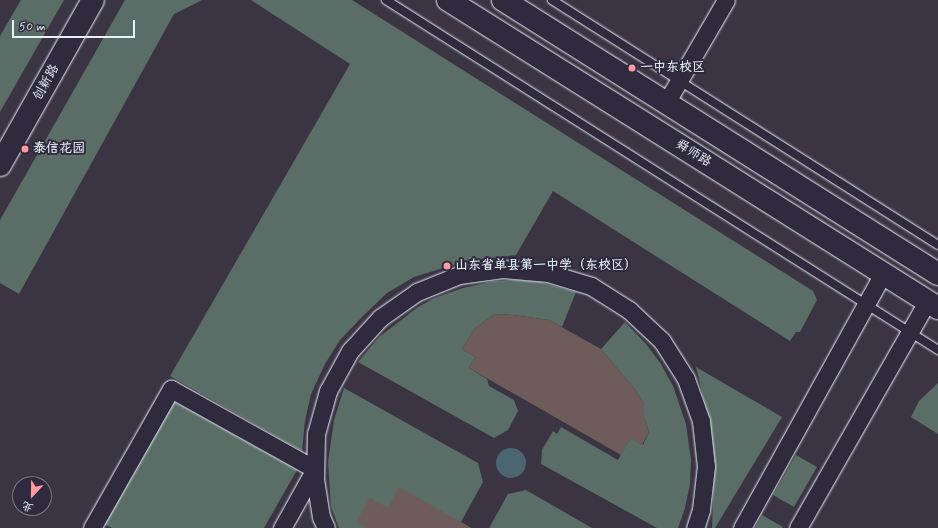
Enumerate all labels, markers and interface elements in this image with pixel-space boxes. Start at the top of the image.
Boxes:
scale bar [14,12,137,38]
text: 50 m [19,19,46,35]
place label: 一中东校区 [640,60,705,76]
street label: 创新路 [31,62,63,104]
marker: 一中东校区 [627,63,637,73]
street label: 舜师路 [672,137,714,171]
place label: 泰信花园 [33,141,85,157]
marker: 泰信花园 [20,144,30,154]
place label: 山东省单县第一中学（东校区） [455,258,637,274]
marker: 山东省单县第一中学（东校区） [442,261,452,271]
north arrow [12,476,52,516]
text: 北 [20,498,36,515]

